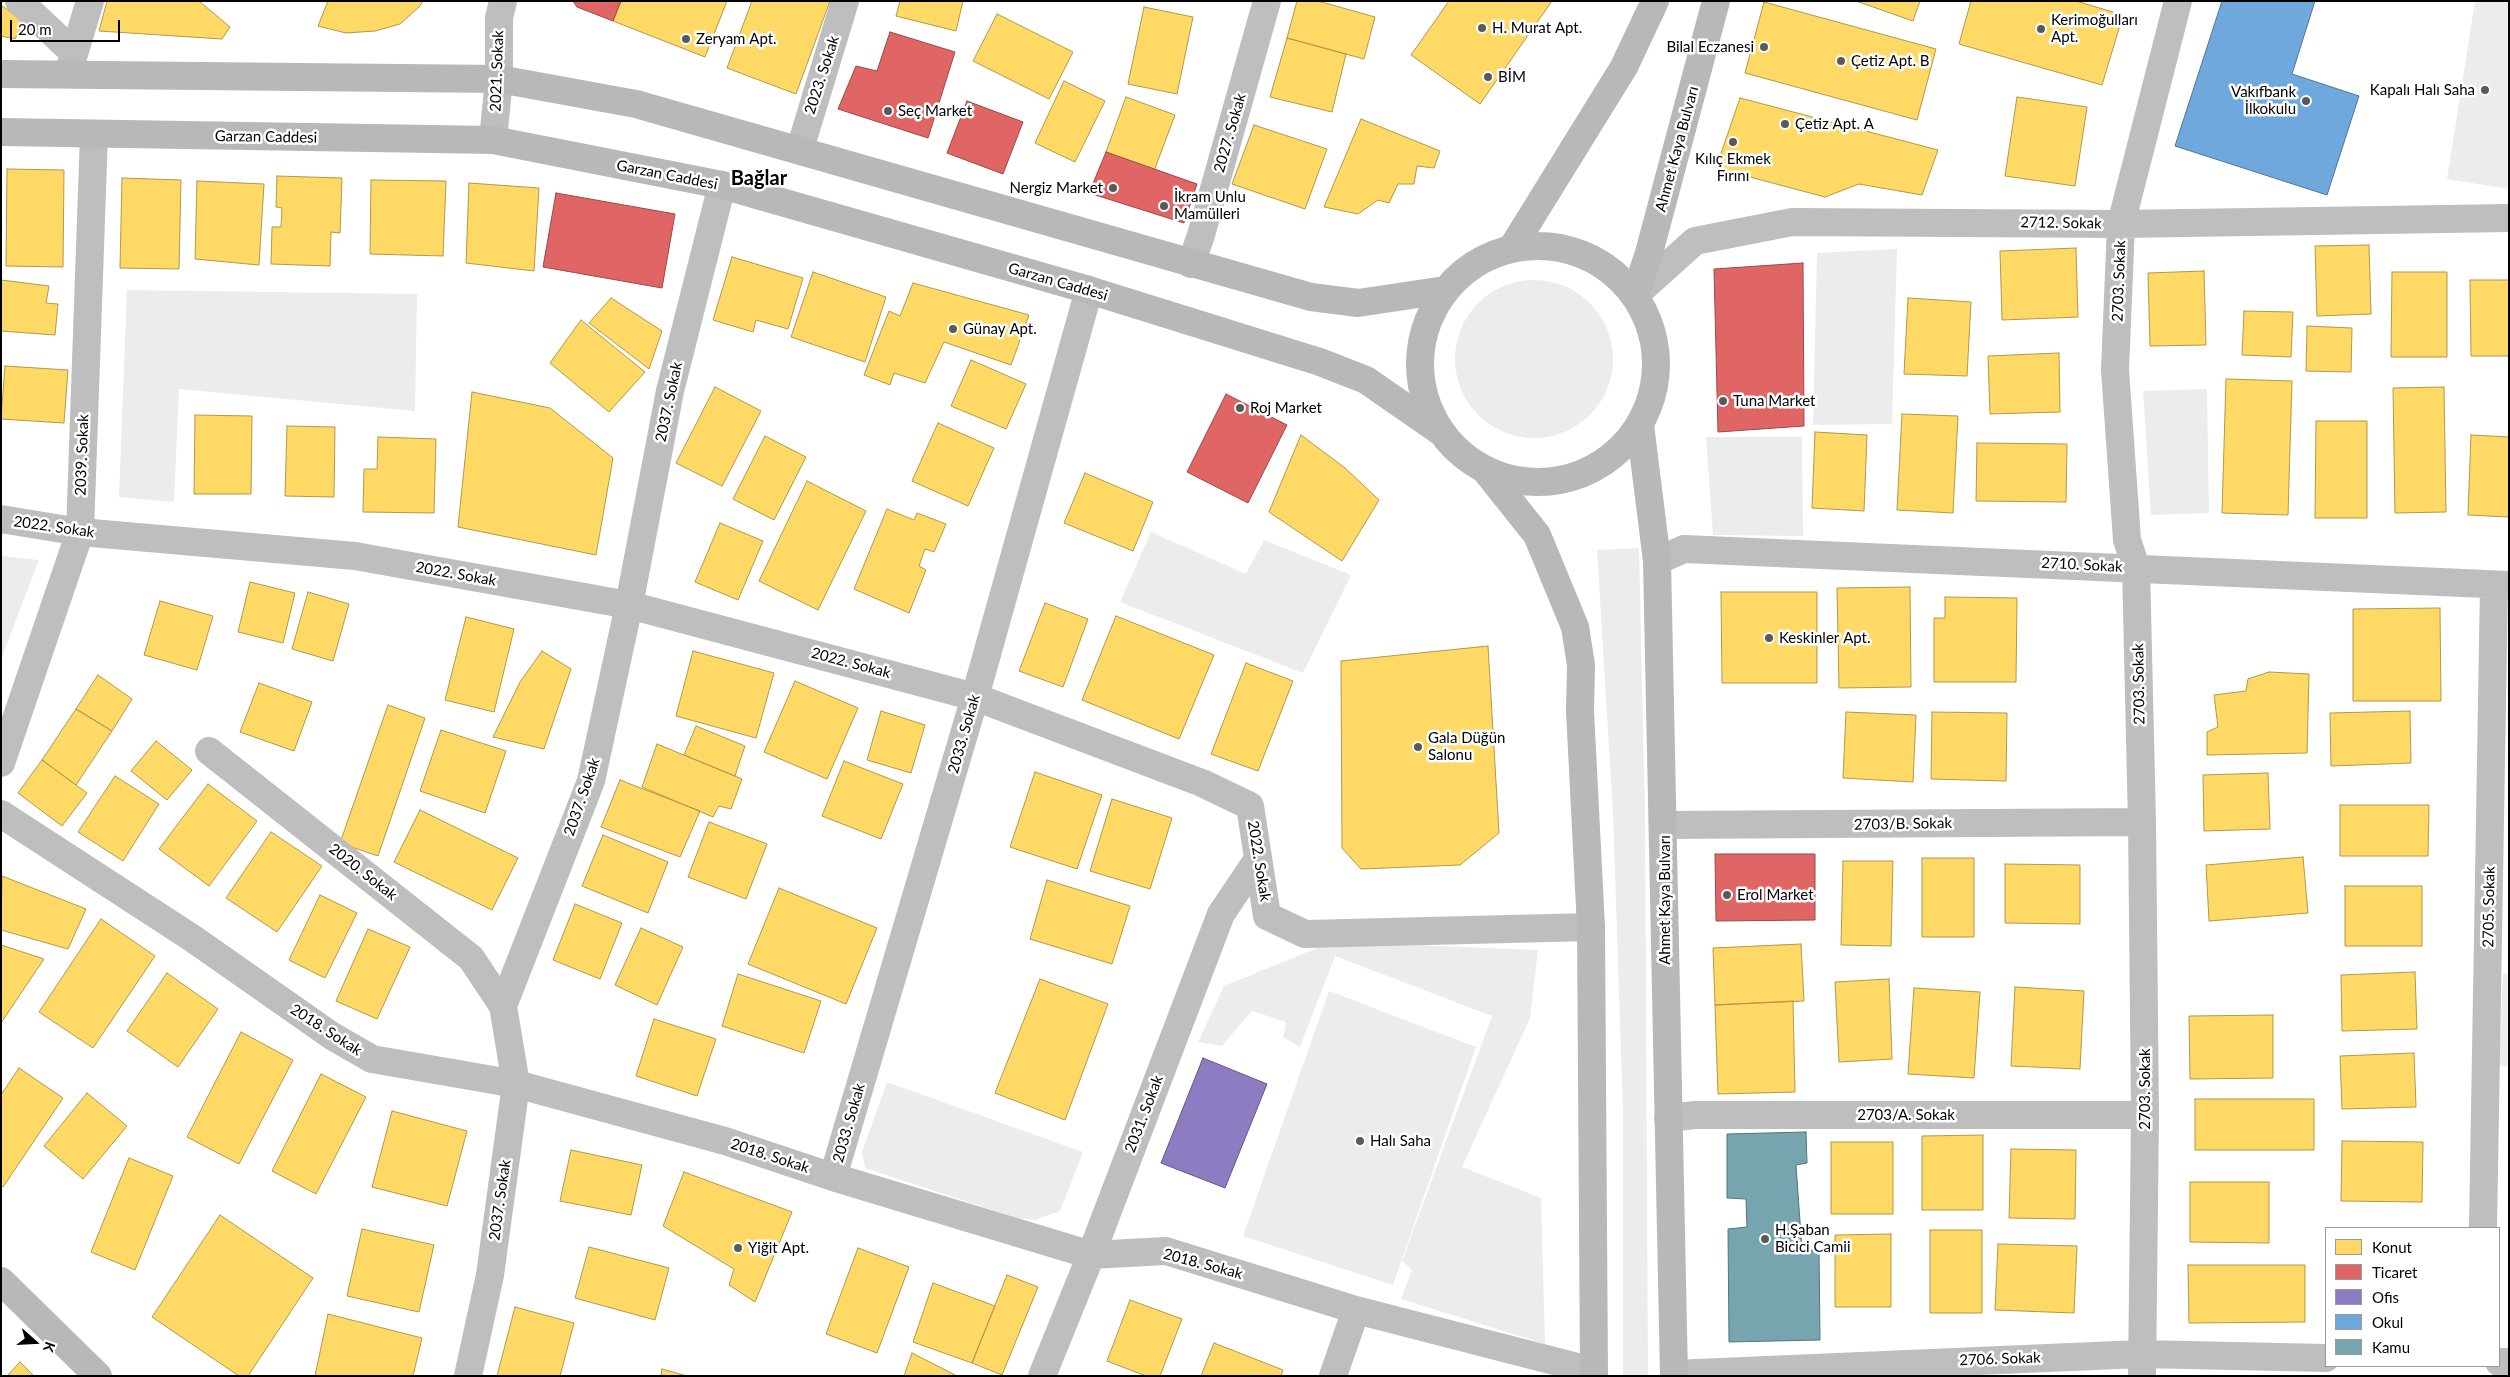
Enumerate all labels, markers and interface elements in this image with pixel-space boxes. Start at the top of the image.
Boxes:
scale bar [12,10,122,42]
place label: Kerimoğulları Apt. [2051,11,2138,46]
place label: H. Murat Apt. [1492,19,1582,37]
text: 20 m [18,20,52,38]
marker: H. Murat Apt. [1476,22,1488,34]
marker: Kerimoğulları Apt. [2035,23,2047,35]
street label: 2021. Sokak [487,30,507,112]
place label: Zeryam Apt. [696,30,777,48]
marker: Zeryam Apt. [680,33,692,45]
street label: 2023. Sokak [801,33,843,117]
place label: Bilal Eczanesi [1666,38,1754,56]
marker: Bilal Eczanesi [1758,41,1770,53]
place label: Çetiz Apt. B [1851,52,1929,70]
marker: Çetiz Apt. B [1835,55,1847,67]
place label: BİM [1498,68,1526,86]
marker: BİM [1482,71,1494,83]
place label: Kapalı Halı Saha [2370,81,2475,99]
place label: Vakıfbank İlkokulu [2231,83,2296,118]
street label: Ahmet Kaya Bulvarı [1652,84,1702,214]
marker: Kapalı Halı Saha [2479,84,2491,96]
street label: 2027. Sokak [1210,91,1250,175]
marker: Vakıfbank İlkokulu [2300,95,2312,107]
place label: Seç Market [898,102,972,120]
marker: Seç Market [882,105,894,117]
place label: Çetiz Apt. A [1795,115,1874,133]
marker: Çetiz Apt. A [1779,118,1791,130]
street label: Garzan Caddesi [215,127,317,147]
marker: Kılıç Ekmek Fırını [1727,136,1739,148]
place label: Kılıç Ekmek Fırını [1695,150,1771,185]
street label: Garzan Caddesi [615,156,719,194]
district label: Bağlar [731,167,787,191]
place label: Nergiz Market [1009,179,1103,197]
marker: Nergiz Market [1107,182,1119,194]
place label: İkram Unlu Mamülleri [1174,188,1246,223]
marker: İkram Unlu Mamülleri [1158,200,1170,212]
street label: 2712. Sokak [2020,213,2102,233]
street label: 2703. Sokak [2109,240,2129,322]
street label: Garzan Caddesi [1006,259,1110,305]
place label: Günay Apt. [963,320,1037,338]
marker: Günay Apt. [947,323,959,335]
street label: 2037. Sokak [652,360,686,444]
place label: Tuna Market [1733,392,1815,410]
marker: Tuna Market [1717,395,1729,407]
place label: Roj Market [1250,399,1322,417]
marker: Roj Market [1234,402,1246,414]
street label: 2039. Sokak [72,414,92,496]
street label: 2022. Sokak [12,512,96,542]
street label: 2710. Sokak [2041,554,2123,576]
street label: 2022. Sokak [414,558,498,590]
place label: Keskinler Apt. [1779,629,1870,647]
marker: Keskinler Apt. [1763,632,1775,644]
street label: 2703. Sokak [2129,643,2149,725]
street label: 2022. Sokak [809,644,893,682]
street label: 2033. Sokak [944,692,984,776]
place label: Gala Düğün Salonu [1428,729,1505,764]
marker: Gala Düğün Salonu [1412,741,1424,753]
street label: 2037. Sokak [560,756,604,838]
street label: 2703/B. Sokak [1854,814,1952,834]
street label: 2022. Sokak [1244,819,1274,903]
street label: Ahmet Kaya Bulvarı [1656,835,1674,965]
street label: 2020. Sokak [325,840,401,904]
street label: 2705. Sokak [2479,866,2499,948]
place label: Erol Market [1737,886,1814,904]
marker: Erol Market [1721,889,1733,901]
street label: 2018. Sokak [287,1000,365,1060]
street label: 2703. Sokak [2136,1048,2154,1130]
street label: 2031. Sokak [1121,1073,1167,1155]
street label: 2033. Sokak [829,1081,869,1165]
street label: 2703/A. Sokak [1857,1106,1955,1124]
place label: Halı Saha [1370,1132,1431,1150]
street label: 2018. Sokak [728,1135,812,1177]
marker: Halı Saha [1354,1135,1366,1147]
street label: 2037. Sokak [485,1158,515,1242]
place label: H.Şaban Bicici Camii [1775,1221,1851,1256]
legend [2325,1227,2500,1367]
marker: H.Şaban Bicici Camii [1759,1233,1771,1245]
text: Konut [2372,1238,2412,1256]
place label: Yiğit Apt. [748,1239,809,1257]
marker: Yiğit Apt. [732,1242,744,1254]
street label: 2018. Sokak [1161,1245,1245,1283]
text: Ticaret [2372,1263,2417,1281]
text: Ofis [2372,1288,2399,1306]
text: Okul [2372,1313,2403,1331]
north arrow [10,1317,60,1367]
text: Kamu [2372,1338,2410,1356]
text: K [40,1340,59,1354]
street label: 2706. Sokak [1959,1349,2041,1369]

